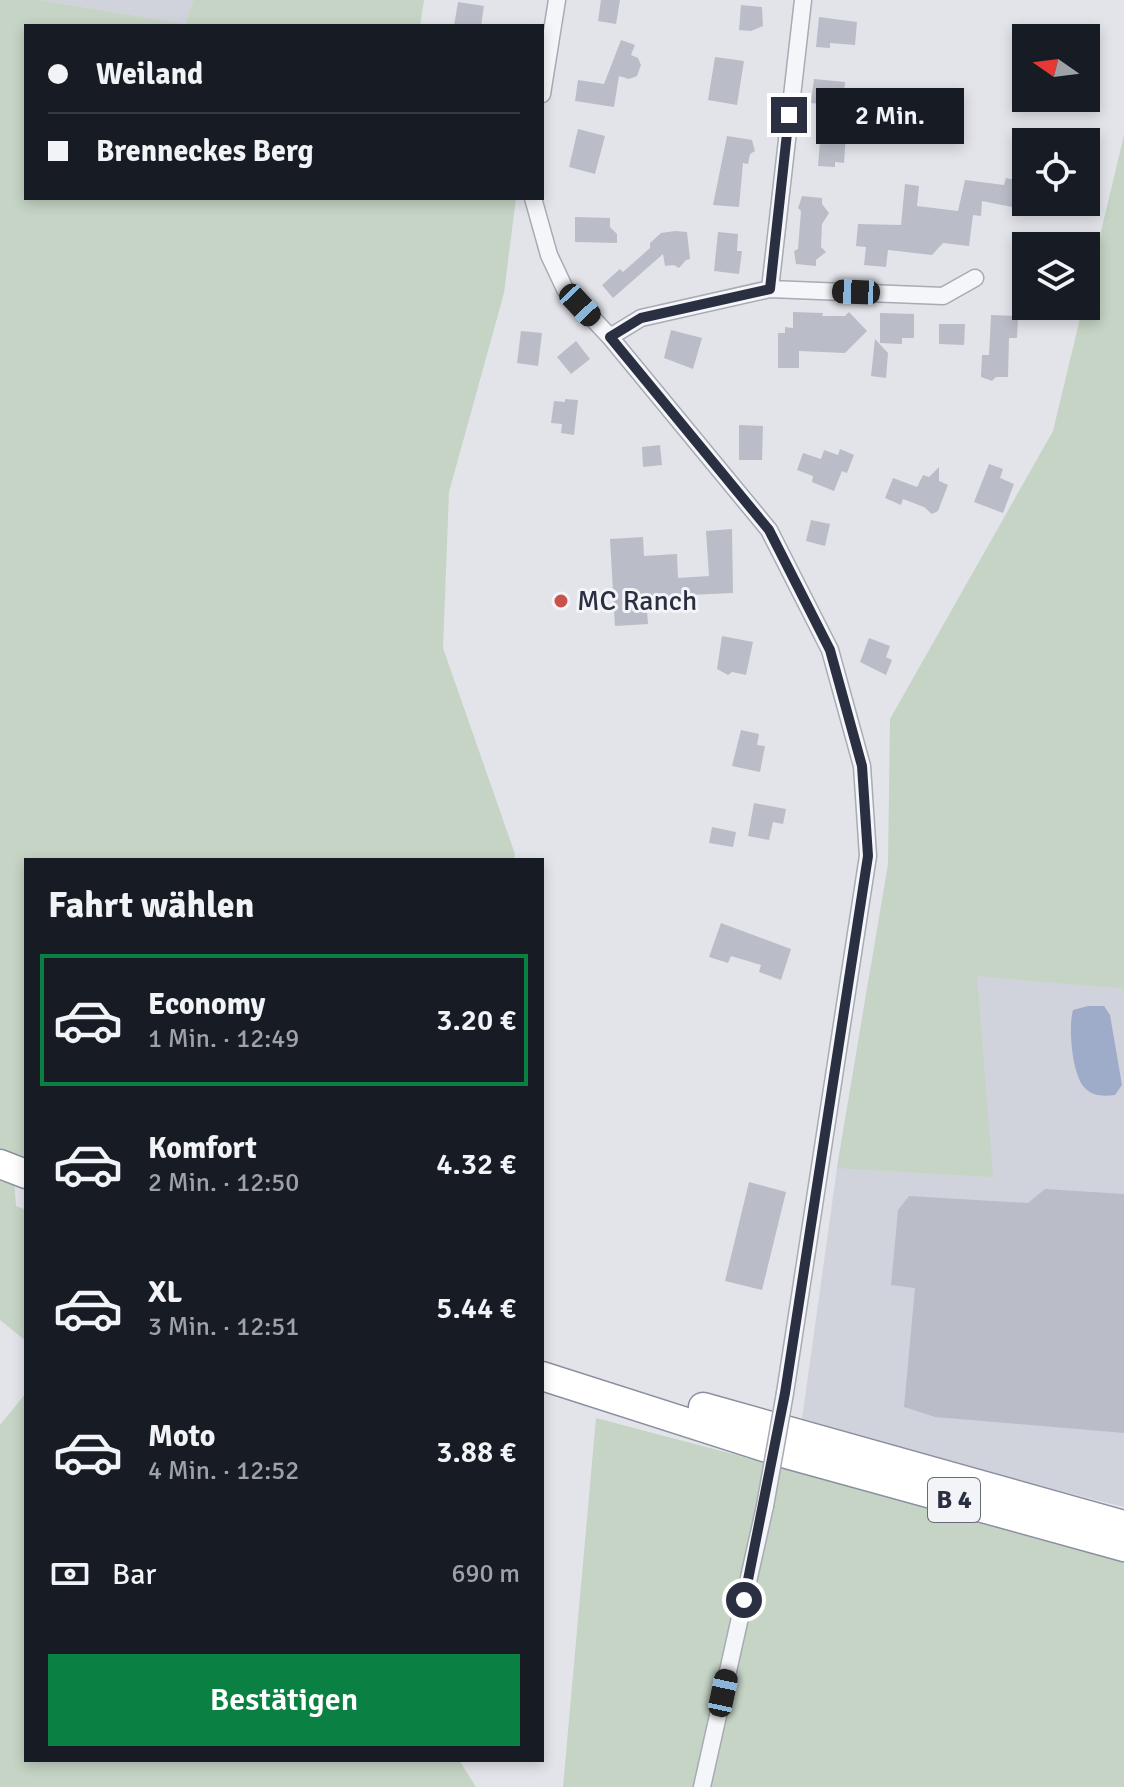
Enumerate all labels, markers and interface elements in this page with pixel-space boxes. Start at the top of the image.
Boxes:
north arrow [1012,24,1100,112]
map controls [1012,24,1100,320]
text: Weiland [96,56,203,93]
callout: 2 Min. [817,87,965,143]
route end [771,97,807,133]
text: 2 Min. [855,100,925,132]
button: locate [1012,128,1100,216]
text: Brenneckes Berg [96,133,314,170]
button: layers [1012,232,1100,320]
car [555,279,605,331]
car [832,279,880,305]
place label: MC Ranch [577,584,697,618]
marker: MC Ranch [552,592,570,610]
text: Fahrt wählen [48,883,254,928]
icon: car [52,984,124,1056]
text: Economy [148,986,265,1023]
text: 3.20 € [436,1002,516,1039]
text: 1 Min. · 12:49 [148,1023,299,1055]
icon: car [52,1128,124,1200]
text: Komfort [148,1130,257,1167]
text: 4.32 € [436,1146,516,1183]
text: 2 Min. · 12:50 [148,1167,299,1199]
icon: car [52,1272,124,1344]
text: XL [148,1274,182,1311]
text: 5.44 € [436,1290,516,1327]
text: 3 Min. · 12:51 [148,1311,299,1343]
icon: car [52,1416,124,1488]
text: Moto [148,1418,215,1455]
text: 3.88 € [436,1434,516,1471]
text: 4 Min. · 12:52 [148,1455,299,1487]
road number: B 4 [928,1478,980,1522]
icon: cash [48,1552,92,1596]
text: Bar [112,1556,156,1593]
text: 690 m [451,1558,520,1590]
route start [726,1582,762,1618]
button: Bestätigen [48,1654,520,1746]
car [706,1667,740,1719]

